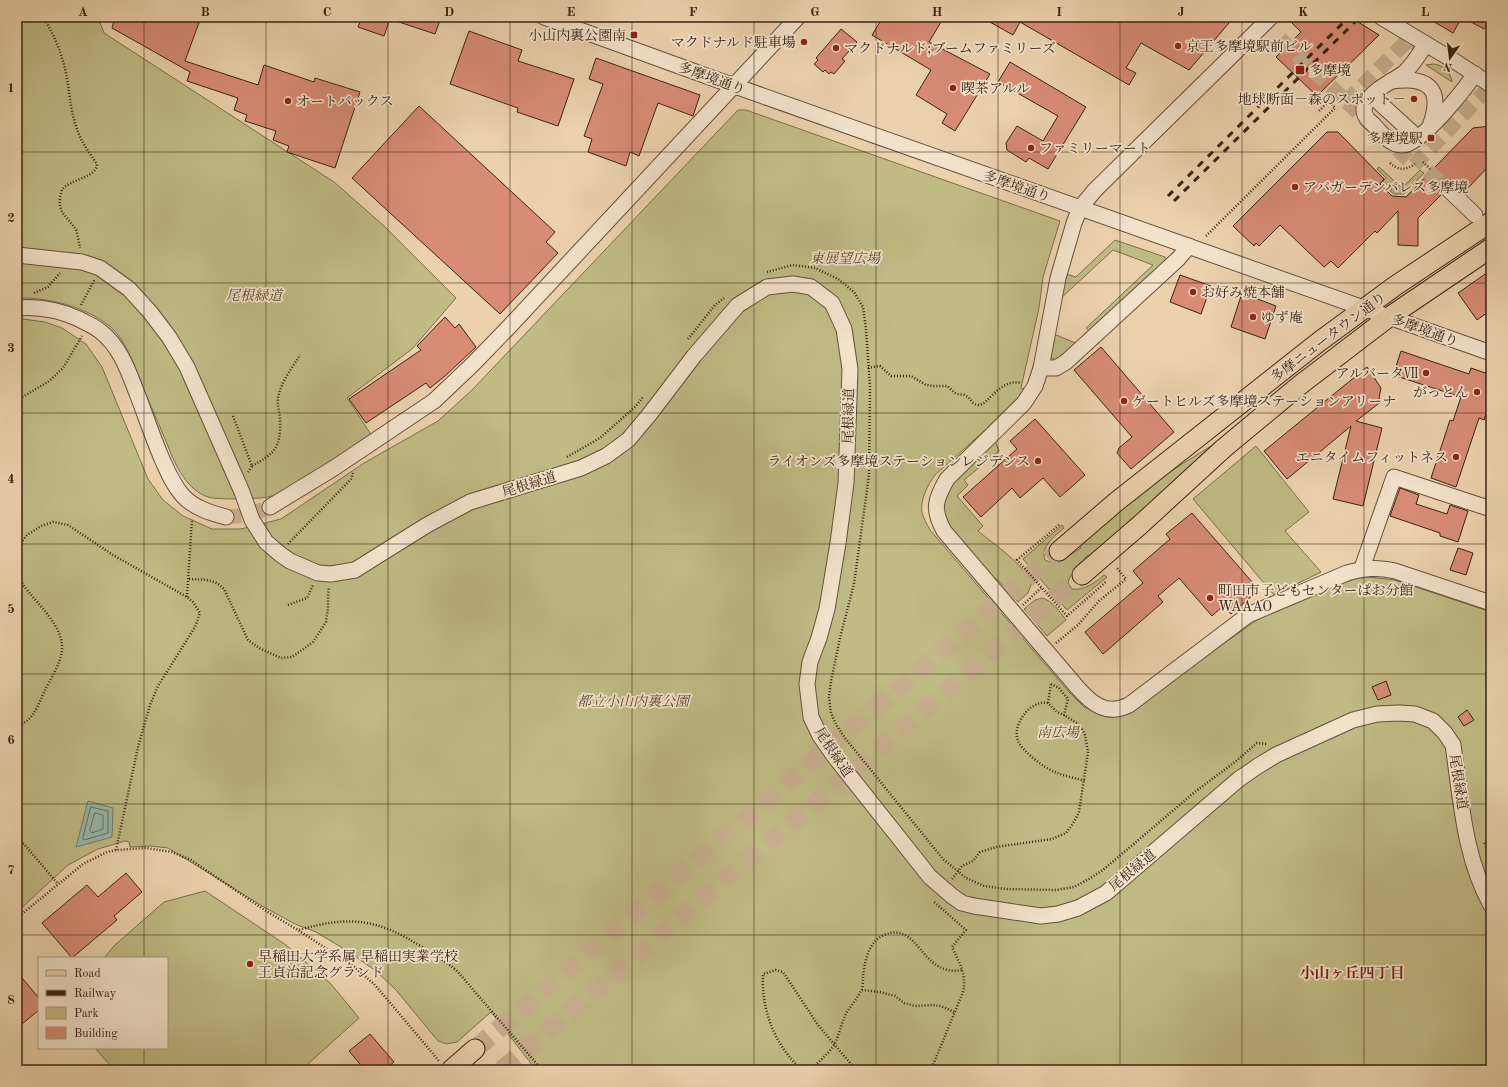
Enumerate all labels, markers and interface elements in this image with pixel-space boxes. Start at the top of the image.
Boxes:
text: A [78,6,88,19]
text: B [200,6,210,19]
text: C [323,6,331,19]
text: D [444,6,454,19]
text: E [567,6,576,19]
text: F [689,6,698,19]
text: G [810,6,820,19]
text: H [932,6,943,19]
text: I [1056,6,1062,19]
text: J [1177,6,1185,19]
text: K [1298,6,1308,19]
text: L [1421,6,1430,19]
place label: 小山内裏公園南 [528,28,626,43]
marker: 小山内裏公園南 [629,30,639,40]
place label: マクドナルド駐車場 [671,35,796,50]
marker: マクドナルド駐車場 [799,37,809,47]
north arrow [1430,38,1470,78]
place label: 京王多摩境駅前ビル [1186,39,1312,54]
place label: マクドナルド;ブームファミリーズ [844,41,1056,56]
marker: 京王多摩境駅前ビル [1173,41,1183,51]
marker: マクドナルド;ブームファミリーズ [831,43,841,53]
street label: 多摩境通り [676,59,747,97]
text: N [1442,60,1453,73]
place label: 多摩境 [1309,63,1351,78]
marker: 多摩境 [1294,64,1306,76]
place label: 喫茶アルル [961,81,1030,96]
text: 1 [7,82,15,95]
marker: 喫茶アルル [948,83,958,93]
place label: 地球断面－森のスポット－ [1238,92,1406,107]
place label: オートバックス [296,94,394,109]
marker: 地球断面－森のスポット－ [1409,94,1419,104]
marker: オートバックス [283,96,293,106]
place label: 多摩境駅 [1367,131,1423,146]
marker: 多摩境駅 [1426,133,1436,143]
place label: ファミリーマート [1039,142,1151,156]
marker: ファミリーマート [1026,143,1036,153]
street label: 多摩境通り [981,168,1052,205]
place label: アパガーデンパレス多摩境 [1303,180,1468,195]
marker: アパガーデンパレス多摩境 [1290,182,1300,192]
text: 2 [7,212,15,225]
park label: 東展望広場 [810,251,882,266]
place label: お好み焼本舗 [1201,285,1285,300]
marker: お好み焼本舗 [1188,287,1198,297]
park label: 尾根緑道 [226,288,284,303]
street label: 多摩ニュータウン通り [1268,289,1389,386]
place label: ゆず庵 [1261,310,1303,325]
street label: 多摩境通り [1389,311,1460,349]
marker: ゆず庵 [1248,312,1258,322]
text: 3 [7,342,15,355]
place label: アルバータⅦ [1336,367,1418,381]
marker: アルバータⅦ [1421,368,1431,378]
place label: がっとん [1413,386,1469,400]
marker: がっとん [1472,387,1482,397]
street label: 尾根緑道 [841,388,856,444]
place label: ゲートヒルズ多摩境ステーションアリーナ [1132,394,1396,409]
marker: ゲートヒルズ多摩境ステーションアリーナ [1119,396,1129,406]
place label: エニタイムフィットネス [1296,450,1448,465]
marker: エニタイムフィットネス [1451,452,1461,462]
place label: ライオンズ多摩境ステーションレジデンス [768,454,1030,469]
marker: ライオンズ多摩境ステーションレジデンス [1033,456,1043,466]
street label: 尾根緑道 [500,469,558,500]
text: 4 [7,473,15,486]
place label: 町田市子どもセンターぱお分館 WAAAO [1218,583,1413,614]
marker: 町田市子どもセンターぱお分館 WAAAO [1205,593,1215,603]
text: 5 [7,603,15,616]
park label: 都立小山内裏公園 [577,694,691,709]
street label: 尾根緑道 [812,725,855,780]
park label: 南広場 [1037,725,1081,740]
text: 6 [7,734,15,747]
street label: 尾根緑道 [1447,753,1470,811]
street label: 尾根緑道 [1106,847,1159,894]
text: 7 [7,864,15,877]
place label: 早稲田大学系属 早稲田実業学校 王貞治記念グランド [258,949,458,980]
legend [38,957,168,1049]
marker: 早稲田大学系属 早稲田実業学校 王貞治記念グランド [245,959,255,969]
district label: 小山ヶ丘四丁目 [1299,965,1405,982]
text: Road [74,968,101,980]
text: Railway [74,988,117,1000]
text: 8 [7,994,15,1007]
text: Park [74,1008,99,1020]
text: Building [74,1028,118,1040]

